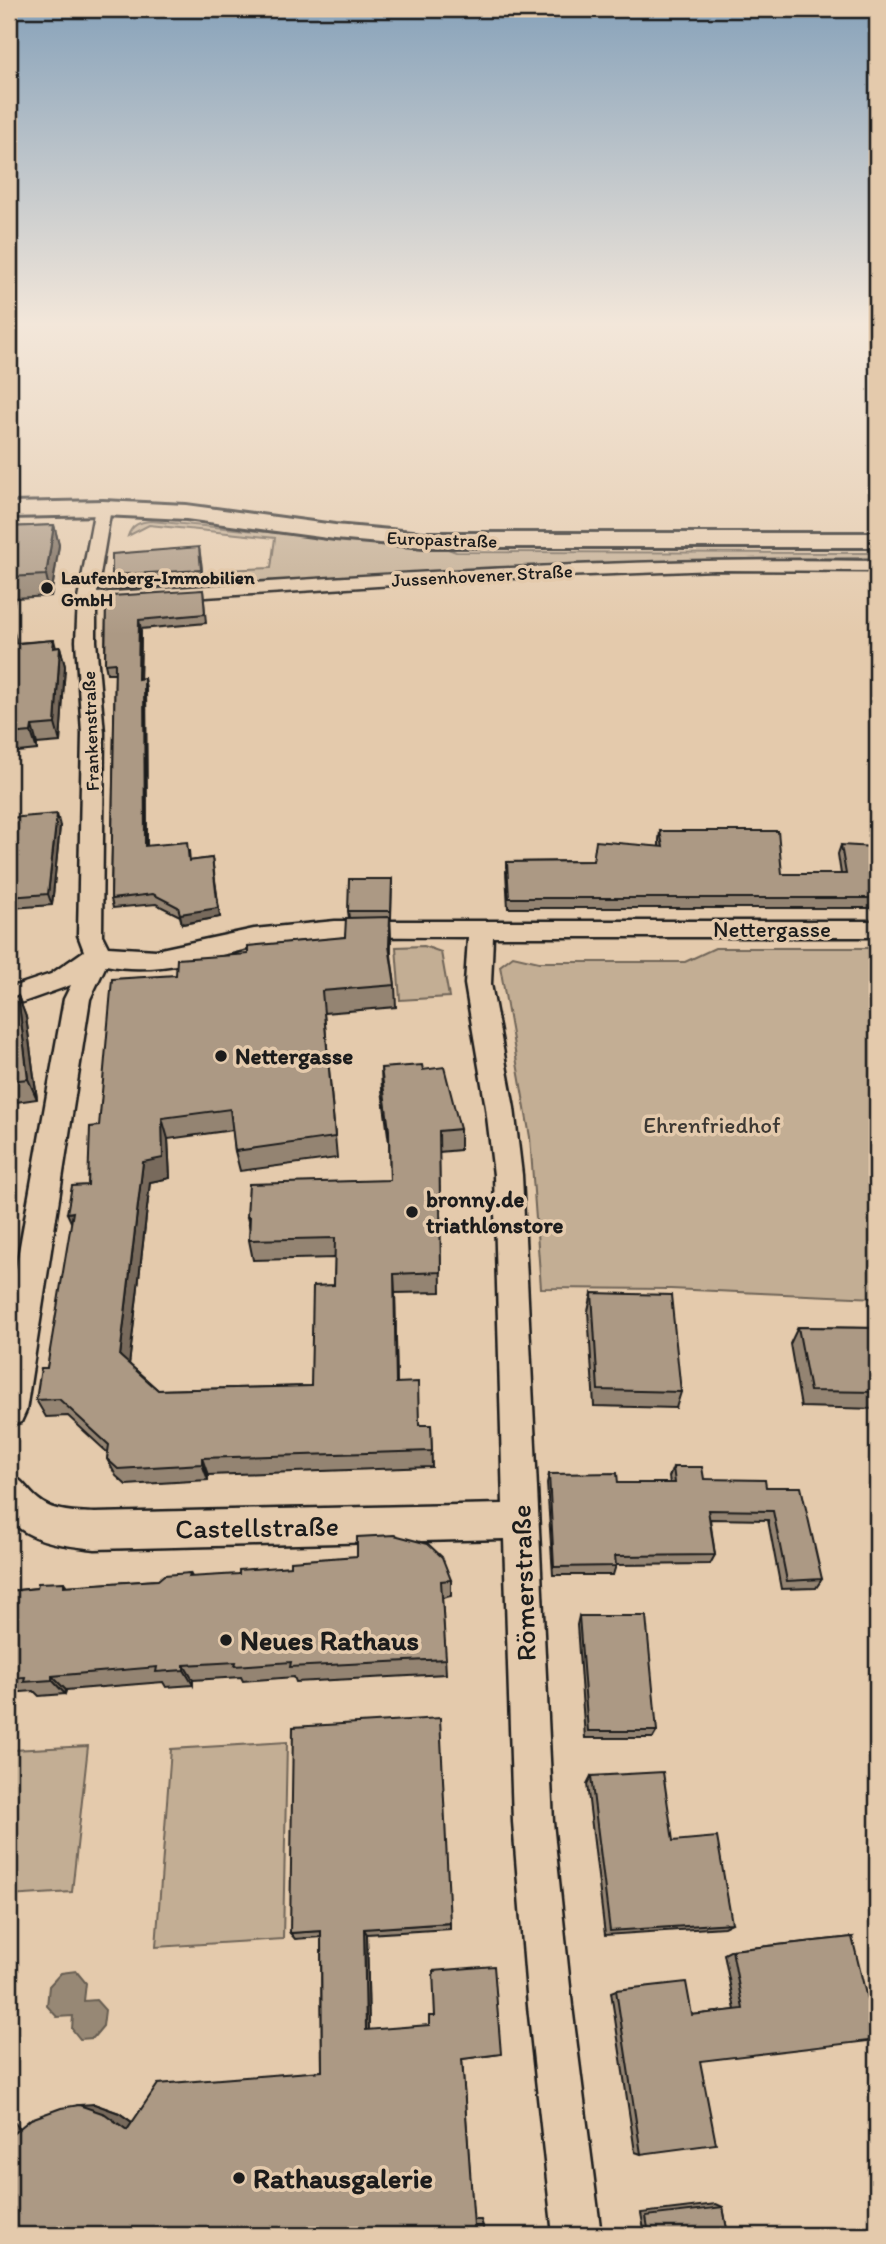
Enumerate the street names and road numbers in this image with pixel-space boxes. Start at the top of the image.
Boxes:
street label: Europastraße [386,526,498,553]
street label: Jussenhovener Straße [391,559,573,592]
street label: Frankenstraße [77,670,104,792]
street label: Nettergasse [713,915,831,943]
street label: Römerstraße [503,1504,543,1662]
street label: Castellstraße [175,1509,339,1545]

